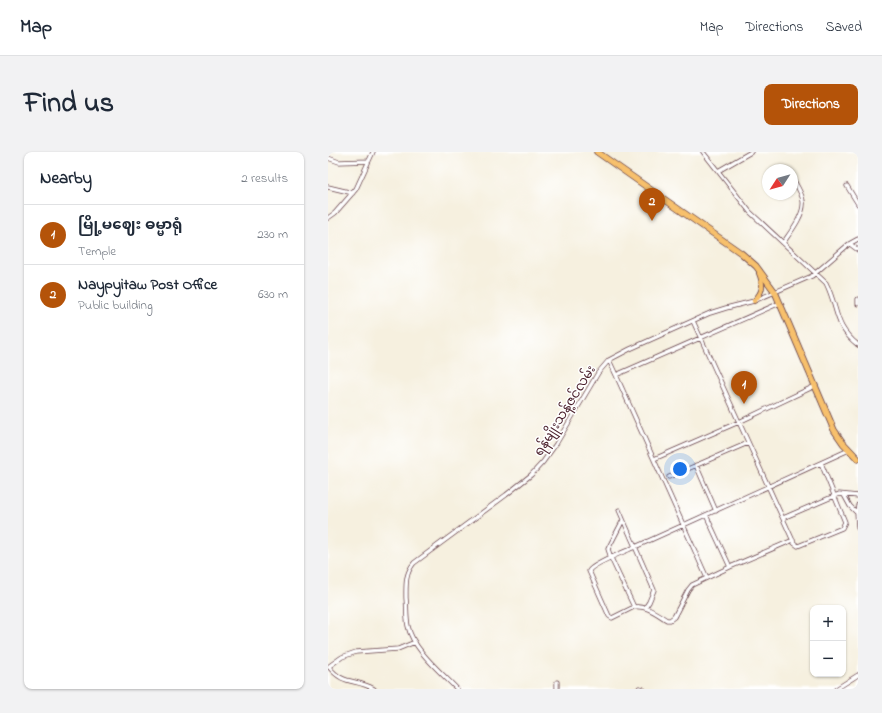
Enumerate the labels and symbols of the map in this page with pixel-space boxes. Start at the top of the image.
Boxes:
north arrow [762,164,798,200]
pin: 2 [639,188,665,221]
street label: ရန်မျိုးသန့်ဇင်လမ်း [530,362,601,460]
pin: 1 [731,371,757,404]
your location [670,459,690,479]

